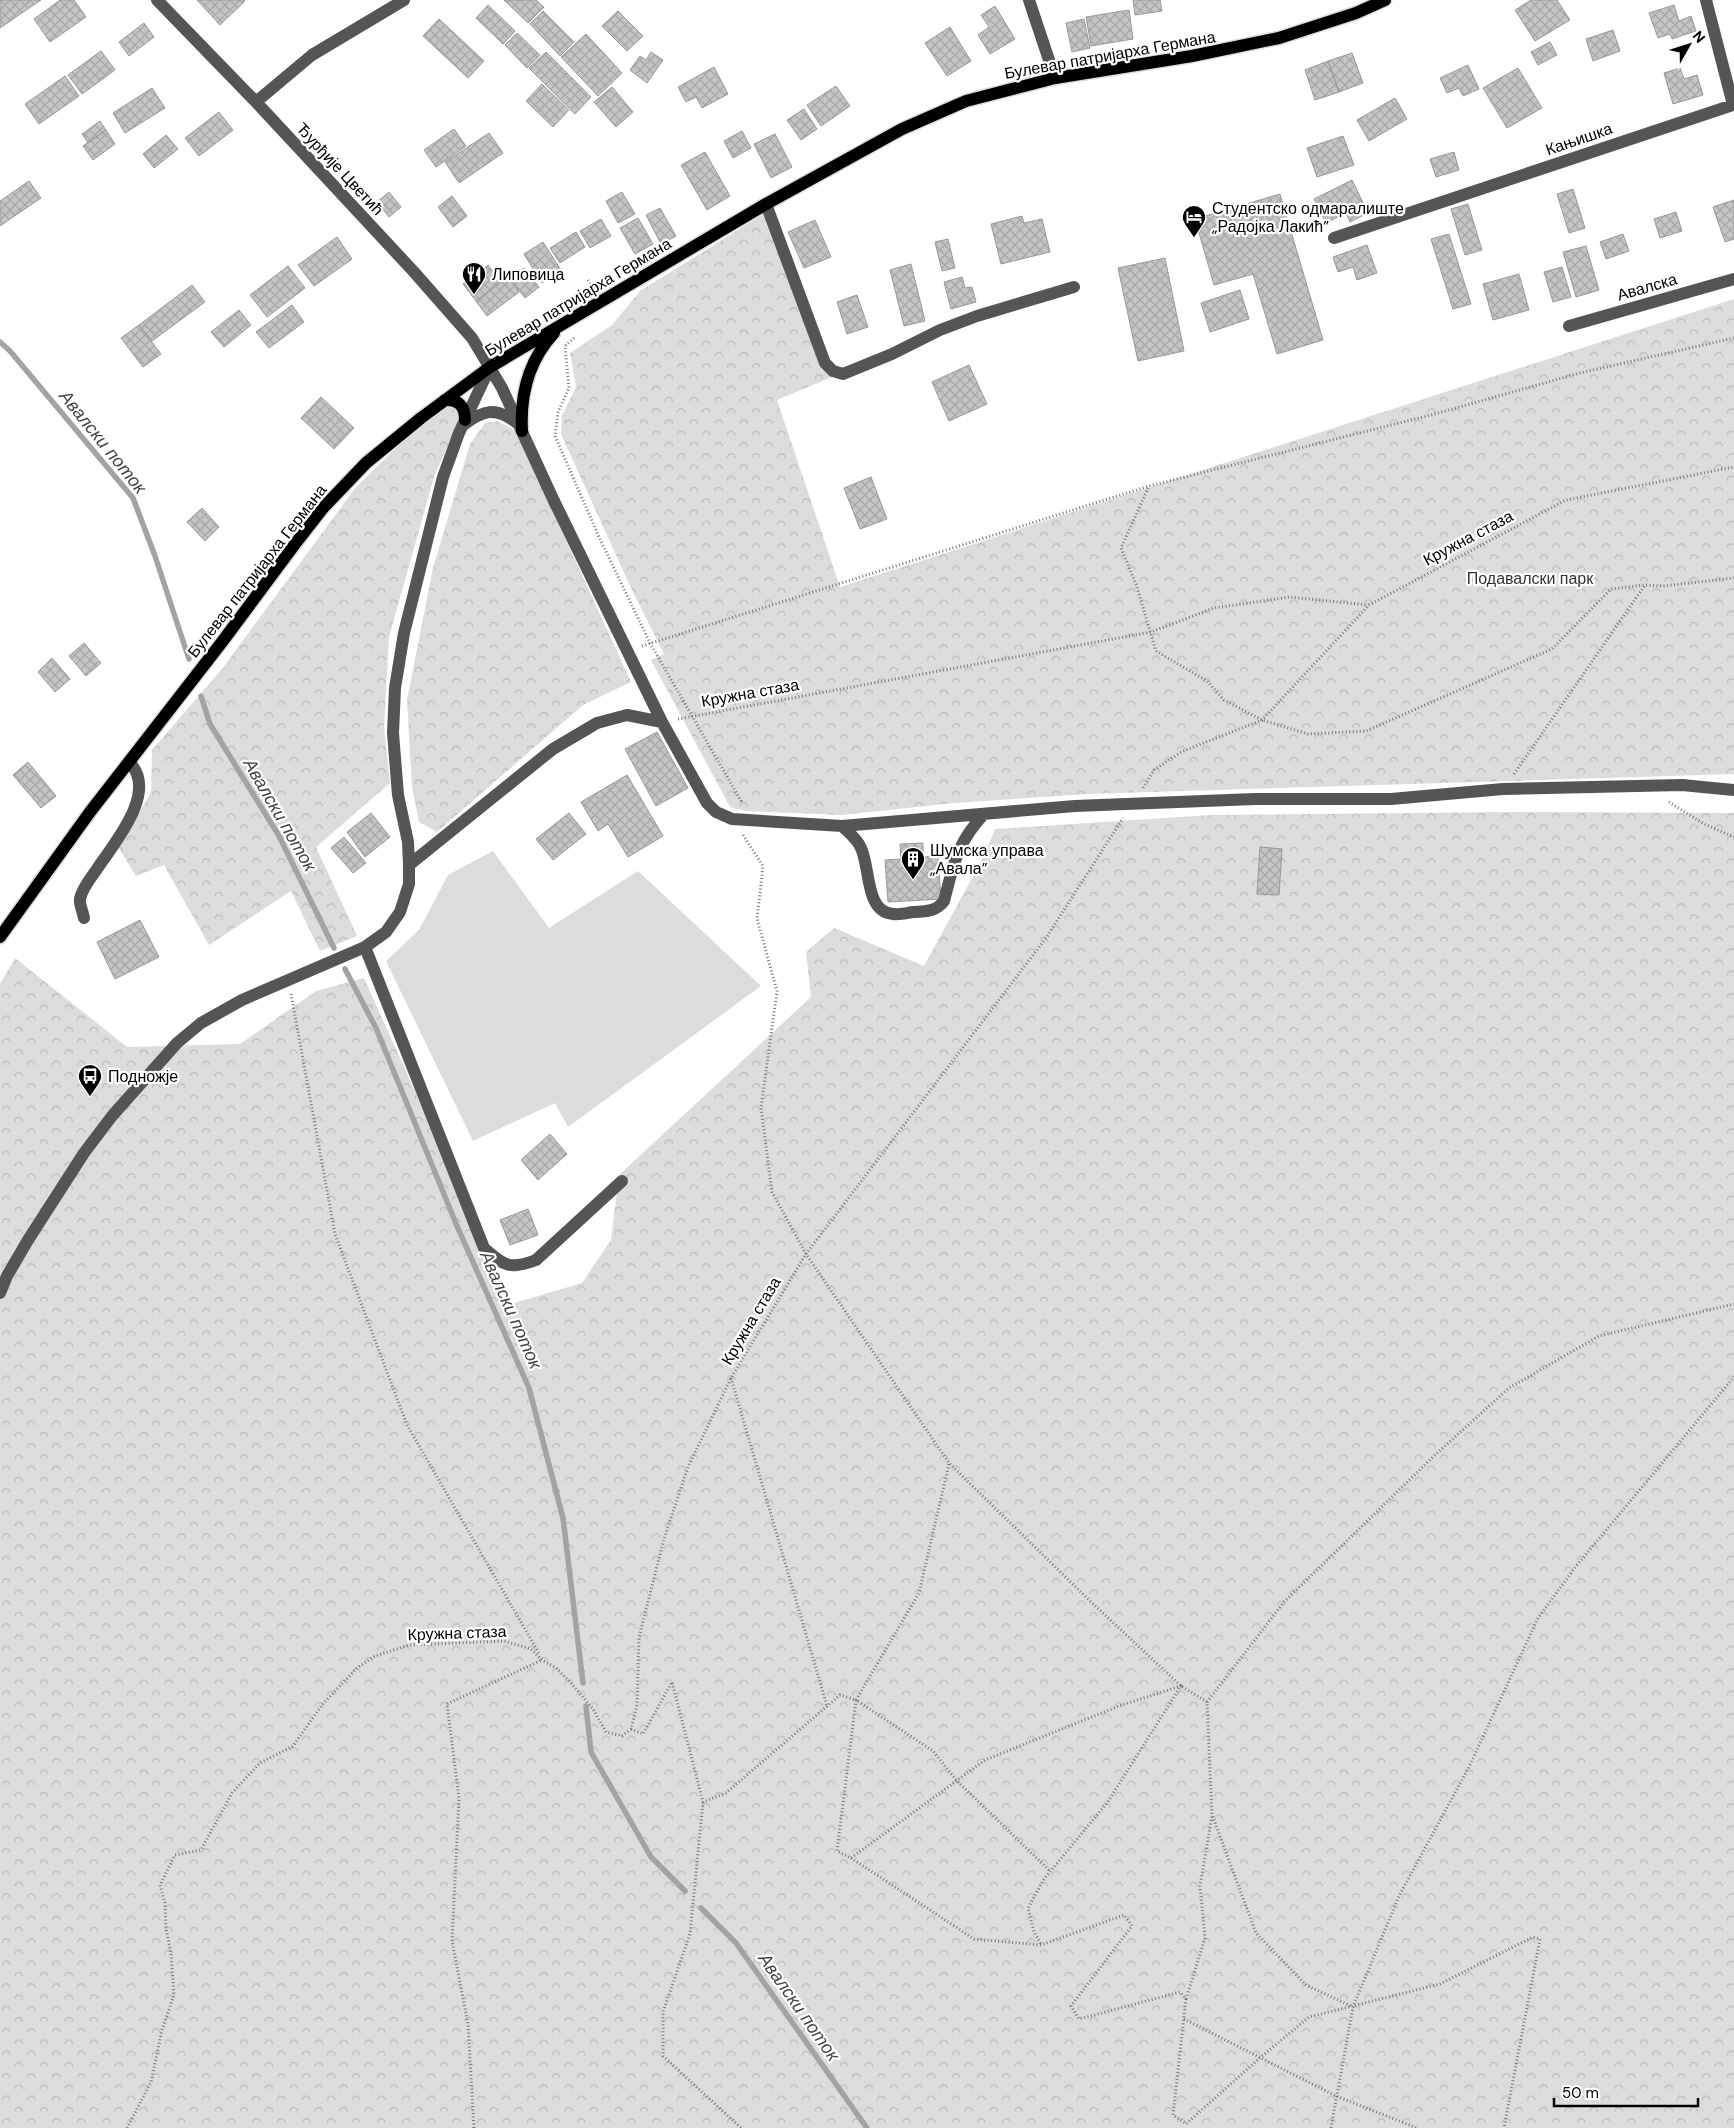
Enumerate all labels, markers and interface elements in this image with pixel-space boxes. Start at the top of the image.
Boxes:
north arrow [1664,20,1714,70]
street label: Булевар патријарха Германа [1003,26,1217,84]
text: N [1689,27,1709,46]
street label: Ђурђије Цветић [292,118,388,220]
street label: Кањишка [1543,118,1615,160]
place label: Студентско одмаралиште „Радојка Лакић” [1212,198,1404,237]
hotel icon: Студентско одмаралиште „Радојка Лакић” [1181,204,1207,238]
street label: Булевар патријарха Германа [481,233,675,361]
restaurant icon: Липовица [461,261,487,295]
place label: Липовица [492,264,565,285]
street label: Авалска [1615,268,1680,306]
water label: Авалски поток [53,384,153,500]
street label: Булевар патријарха Германа [183,480,331,662]
street label: Кружна стаза [1419,505,1517,571]
park label: Подавалски парк [1467,568,1594,589]
street label: Кружна стаза [699,674,801,712]
water label: Авалски поток [237,753,323,877]
place label: Шумска управа „Авала” [930,840,1044,879]
building icon: Шумска управа „Авала” [900,846,926,880]
bus stop icon: Подножје [77,1063,103,1097]
place label: Подножје [108,1066,178,1087]
water label: Авалски поток [474,1246,548,1374]
street label: Кружна стаза [717,1273,786,1369]
street label: Кружна стаза [407,1621,507,1645]
water label: Авалски поток [752,1947,846,2067]
scale bar [1554,2076,1698,2108]
text: 50 m [1562,2083,1599,2103]

